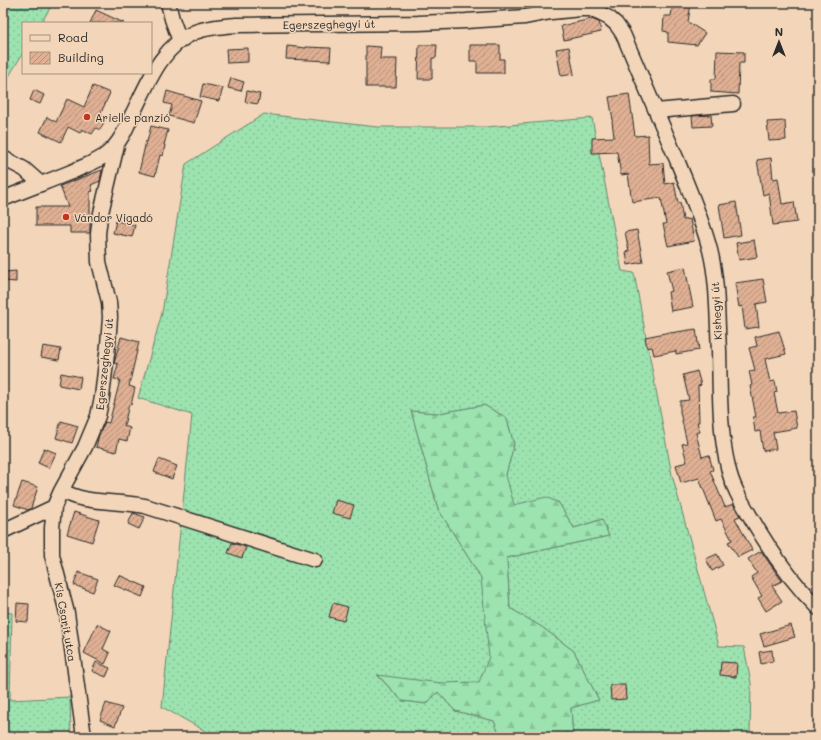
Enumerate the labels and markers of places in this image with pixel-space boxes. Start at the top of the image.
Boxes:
place label: Arielle panzió [95,110,170,125]
marker: Arielle panzió [82,112,92,122]
place label: Vándor Vigadó [74,210,153,225]
marker: Vándor Vigadó [61,212,71,222]

